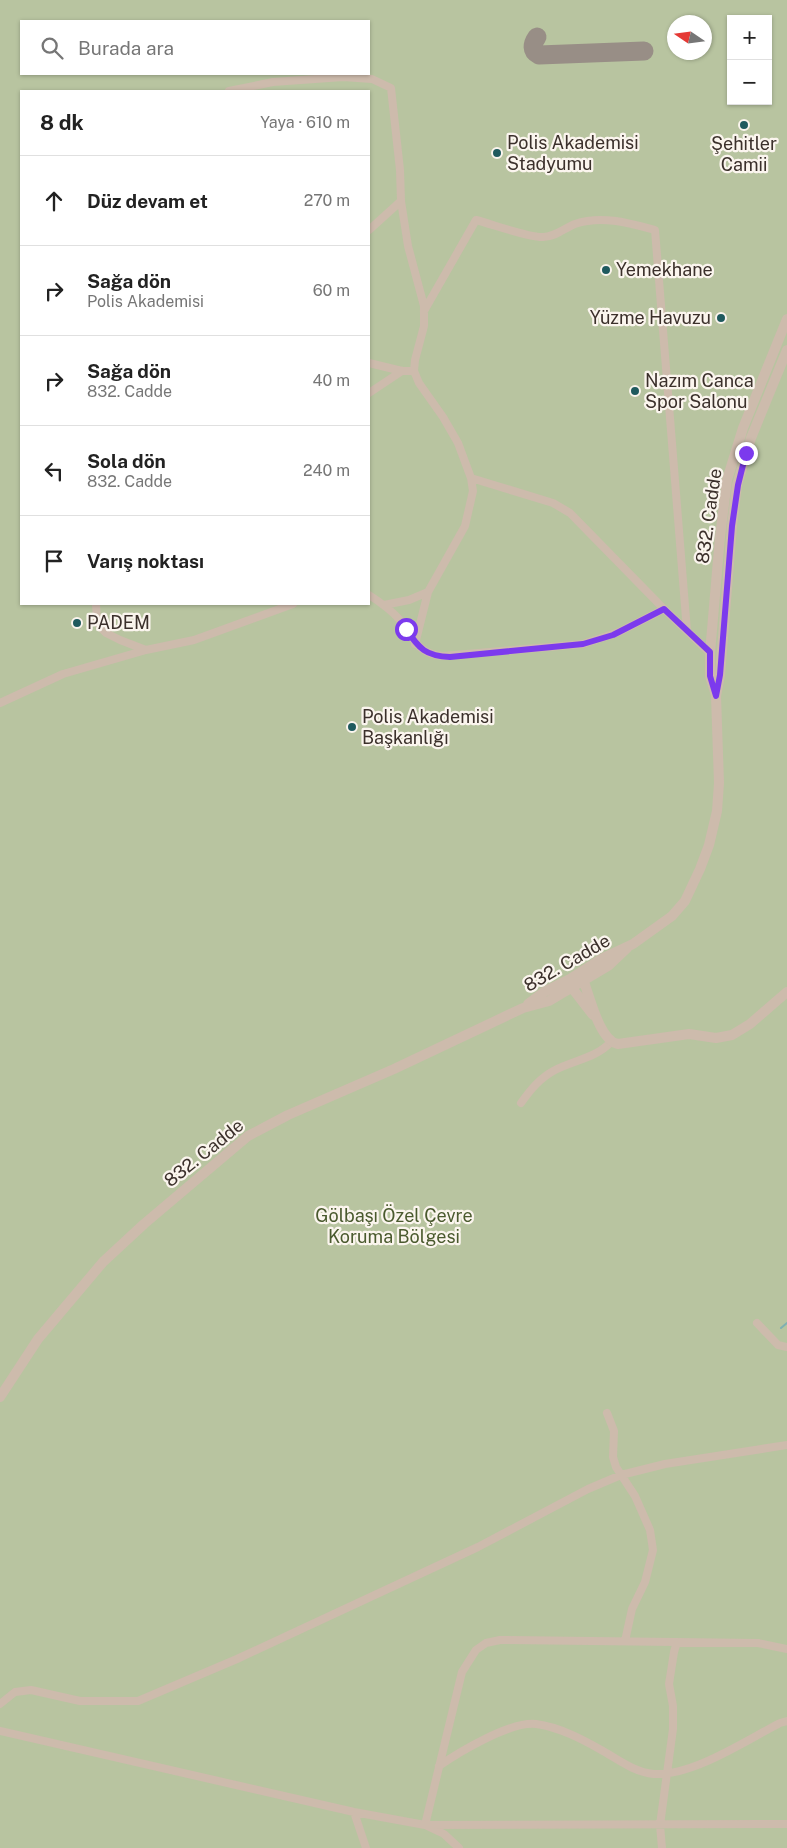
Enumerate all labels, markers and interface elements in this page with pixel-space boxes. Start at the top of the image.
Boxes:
north arrow [667,15,712,60]
map controls [727,15,772,105]
button: + [727,15,772,60]
search box [20,20,370,75]
icon: search [38,34,66,62]
text: Burada ara [78,37,174,59]
button: − [727,60,772,105]
text: 8 dk [40,110,84,135]
text: Yaya · 610 m [260,113,350,132]
marker: Şehitler Camii [738,119,750,131]
place label: Polis Akademisi Stadyumu [507,132,639,174]
place label: Şehitler Camii [711,133,777,175]
marker: Polis Akademisi Stadyumu [491,147,503,159]
icon: ahead [40,187,68,215]
text: Düz devam et [87,190,208,212]
text: 270 m [304,191,350,210]
place label: Yemekhane [616,259,713,280]
marker: Yemekhane [600,264,612,276]
text: Sağa dön [87,270,171,292]
icon: right [40,277,68,305]
text: 60 m [313,281,350,300]
text: Polis Akademisi [87,292,204,311]
place label: Yüzme Havuzu [590,307,711,328]
marker: Yüzme Havuzu [715,312,727,324]
text: Sağa dön [87,360,171,382]
icon: right [40,367,68,395]
place label: Nazım Canca Spor Salonu [645,370,754,412]
text: 40 m [312,371,350,390]
text: 832. Cadde [87,382,172,401]
marker: Nazım Canca Spor Salonu [629,385,641,397]
route end [735,442,758,465]
text: Sola dön [87,450,166,472]
icon: left [40,457,68,485]
text: 240 m [303,461,350,480]
street label: 832. Cadde [691,467,726,565]
text: 832. Cadde [87,472,172,491]
icon: arrive [40,547,68,575]
text: Varış noktası [87,550,204,572]
place label: PADEM [87,612,150,633]
marker: PADEM [71,617,83,629]
route start [395,618,418,641]
place label: Polis Akademisi Başkanlığı [362,706,494,748]
marker: Polis Akademisi Başkanlığı [346,721,358,733]
street label: 832. Cadde [520,930,613,996]
street label: 832. Cadde [160,1114,248,1191]
park label: Gölbaşı Özel Çevre Koruma Bölgesi [315,1204,473,1247]

